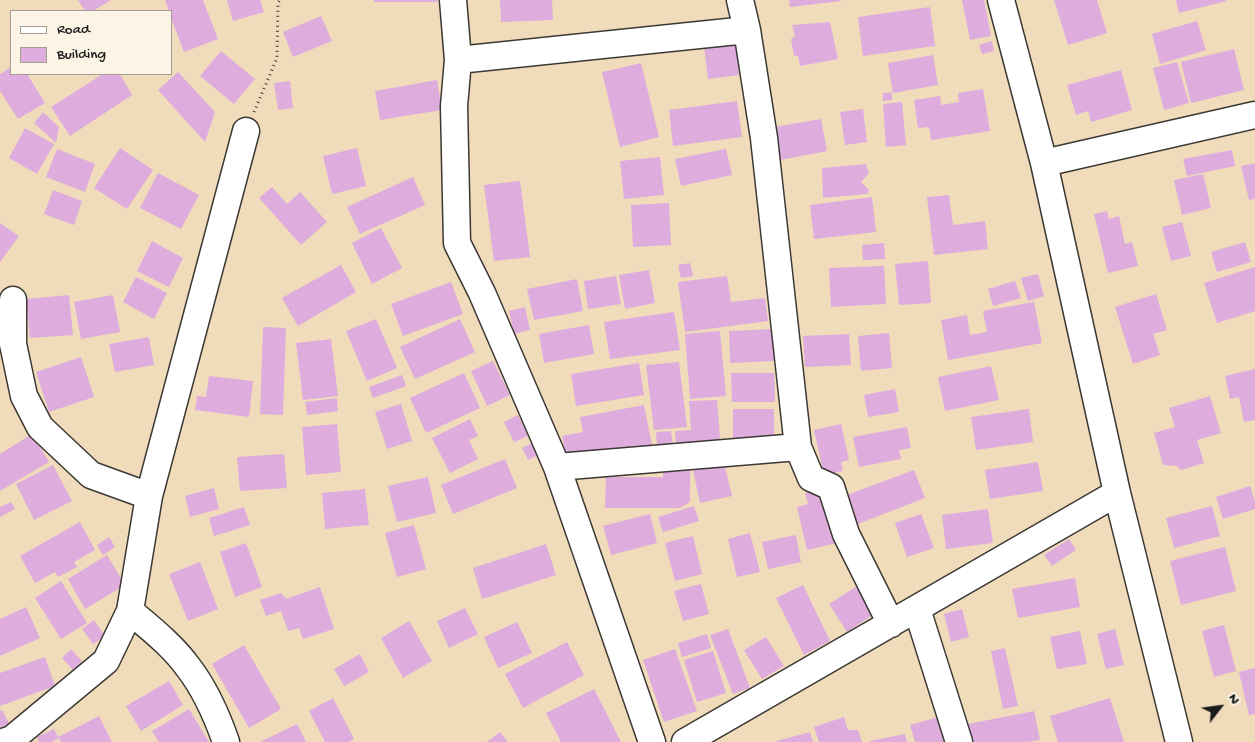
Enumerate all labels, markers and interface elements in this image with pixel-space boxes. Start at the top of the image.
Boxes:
legend [10,10,172,75]
text: Road [57,21,90,39]
text: Building [57,46,106,64]
north arrow [1195,682,1245,732]
text: N [1224,691,1243,707]

